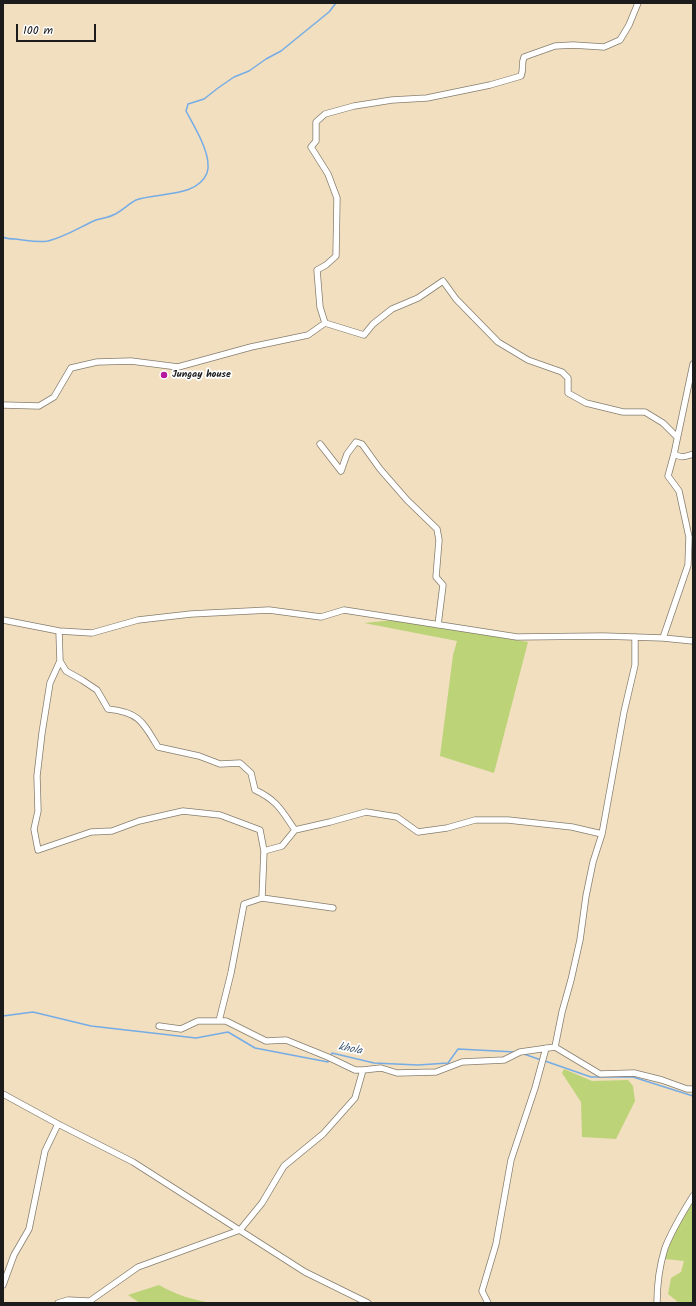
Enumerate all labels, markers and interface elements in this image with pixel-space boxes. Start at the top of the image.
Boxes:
scale bar [18,16,98,42]
text: 100 m [23,21,53,40]
place label: Jungay house [172,369,231,381]
marker: Jungay house [159,370,169,380]
water label: khola [337,1041,363,1059]

